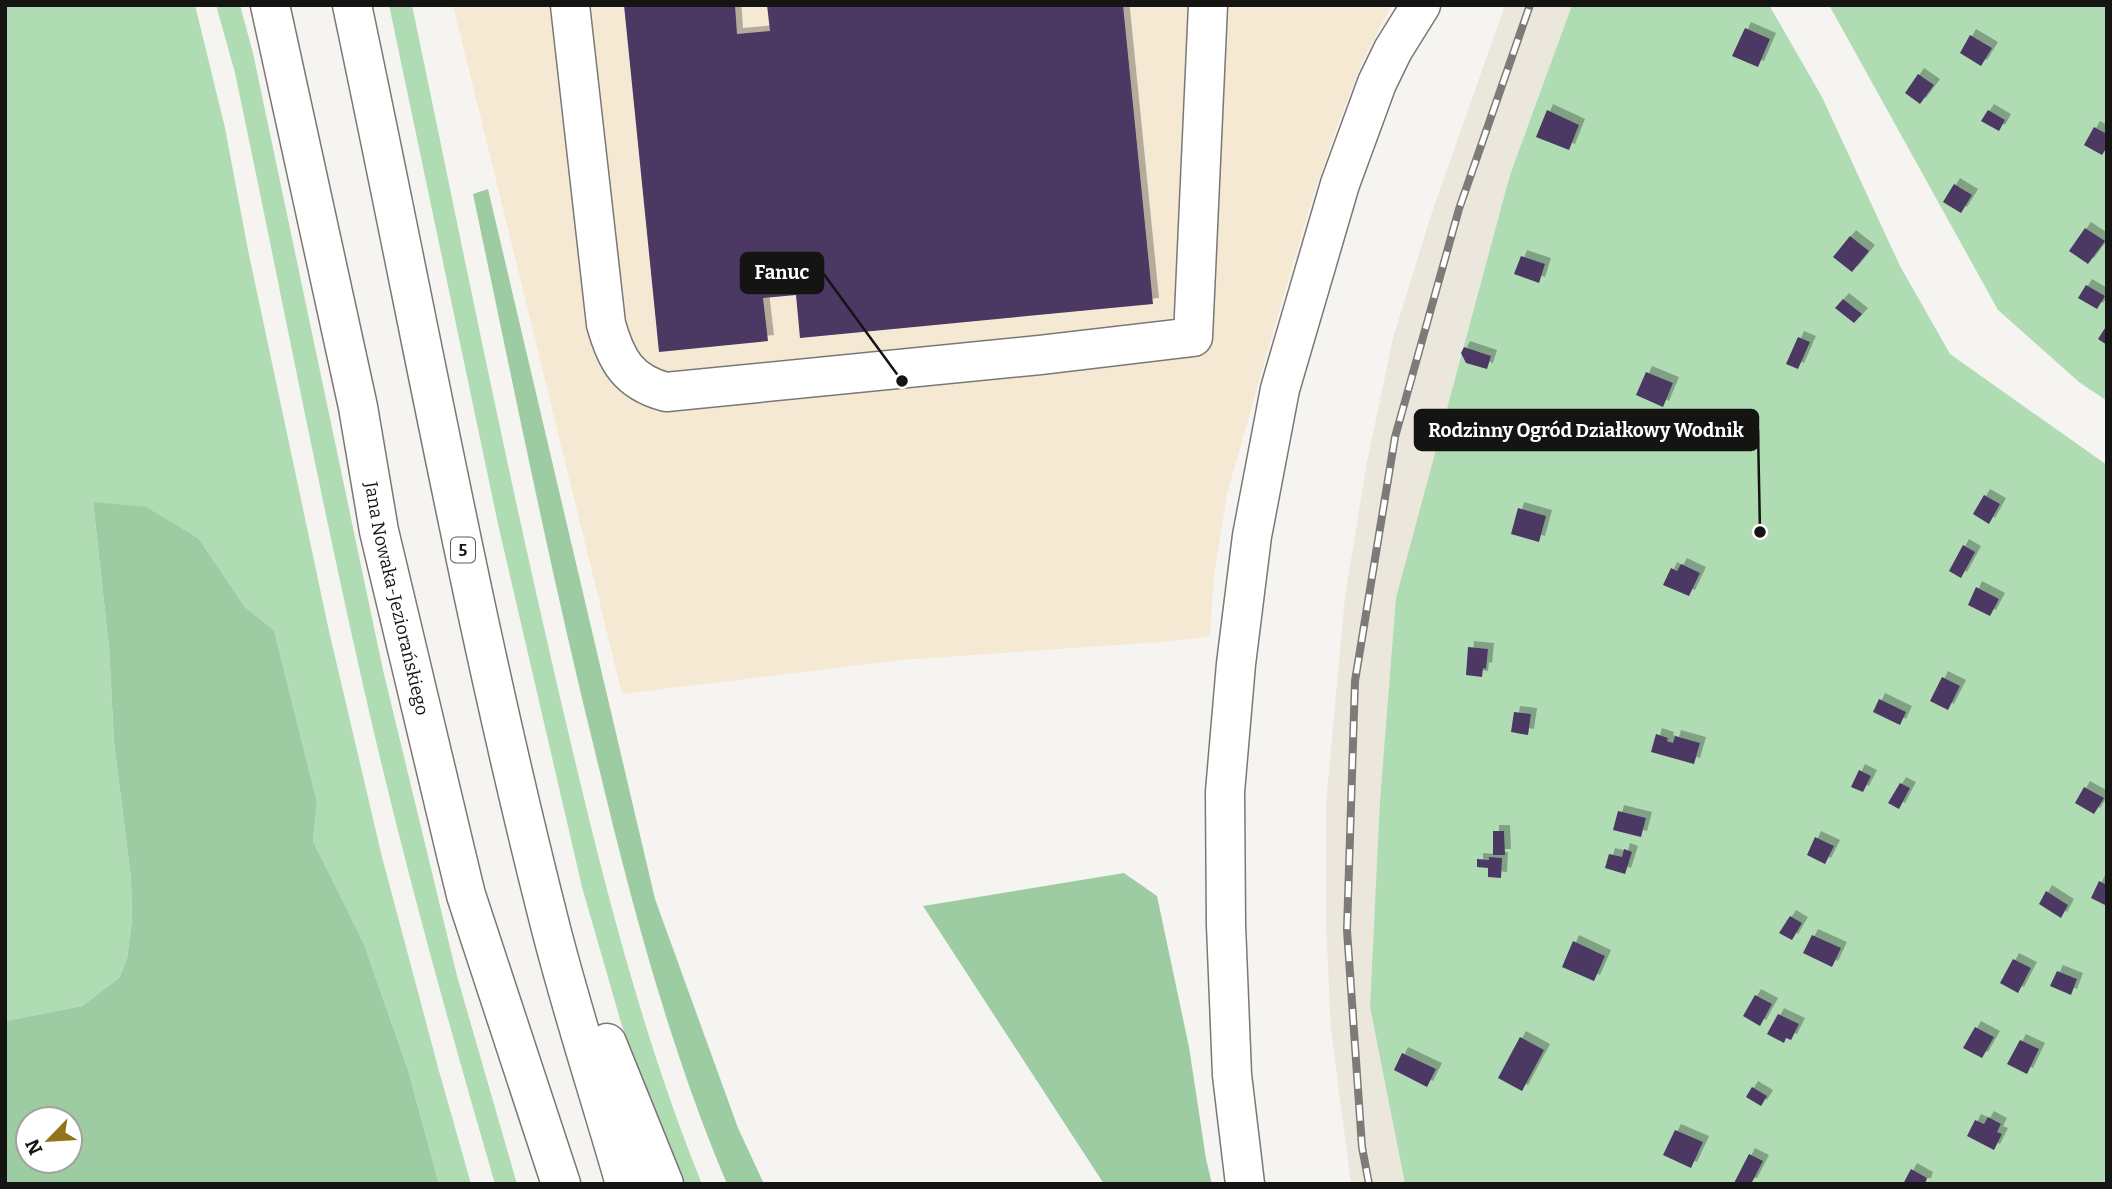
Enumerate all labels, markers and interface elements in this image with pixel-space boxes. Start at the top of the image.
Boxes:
callout: Fanuc [741,253,823,293]
text: Fanuc [755,261,810,284]
callout: Rodzinny Ogród Działkowy Wodnik [1415,410,1758,450]
text: Rodzinny Ogród Działkowy Wodnik [1428,419,1745,442]
street label: Jana Nowaka-Jeziorańskiego [360,479,434,717]
road number: 5 [451,538,475,562]
north arrow [14,1105,84,1175]
text: N [20,1135,48,1158]

